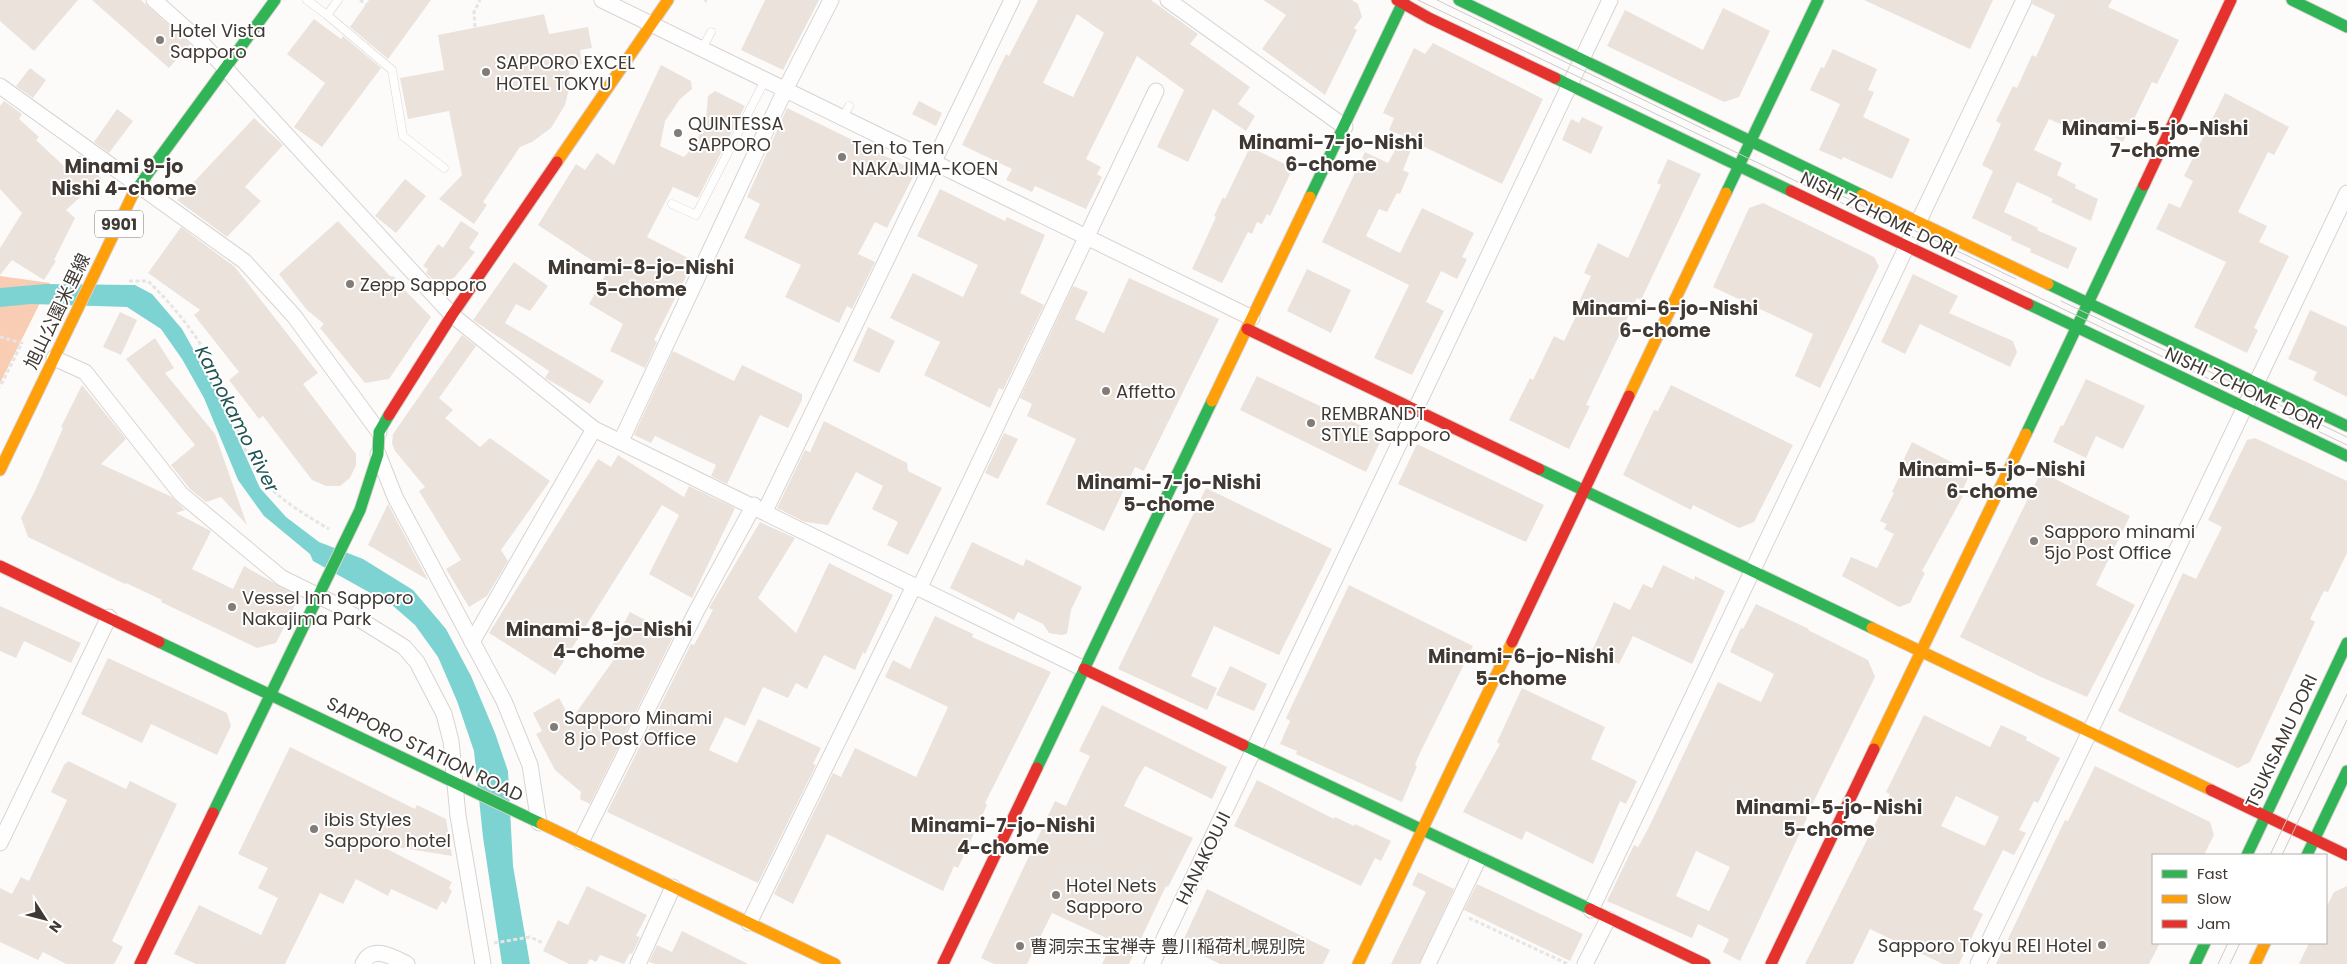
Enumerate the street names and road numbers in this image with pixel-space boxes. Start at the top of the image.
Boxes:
street label: NISHI 7CHOME DORI [1796,165,1962,263]
road number: 9901 [95,210,143,238]
street label: 旭山公園米里線 [18,249,96,373]
street label: NISHI 7CHOME DORI [2161,340,2327,436]
street label: TSUKISAMU DORI [2239,670,2323,812]
street label: SAPPORO STATION ROAD [323,690,527,808]
street label: HANAKOUJI [1170,807,1236,909]

